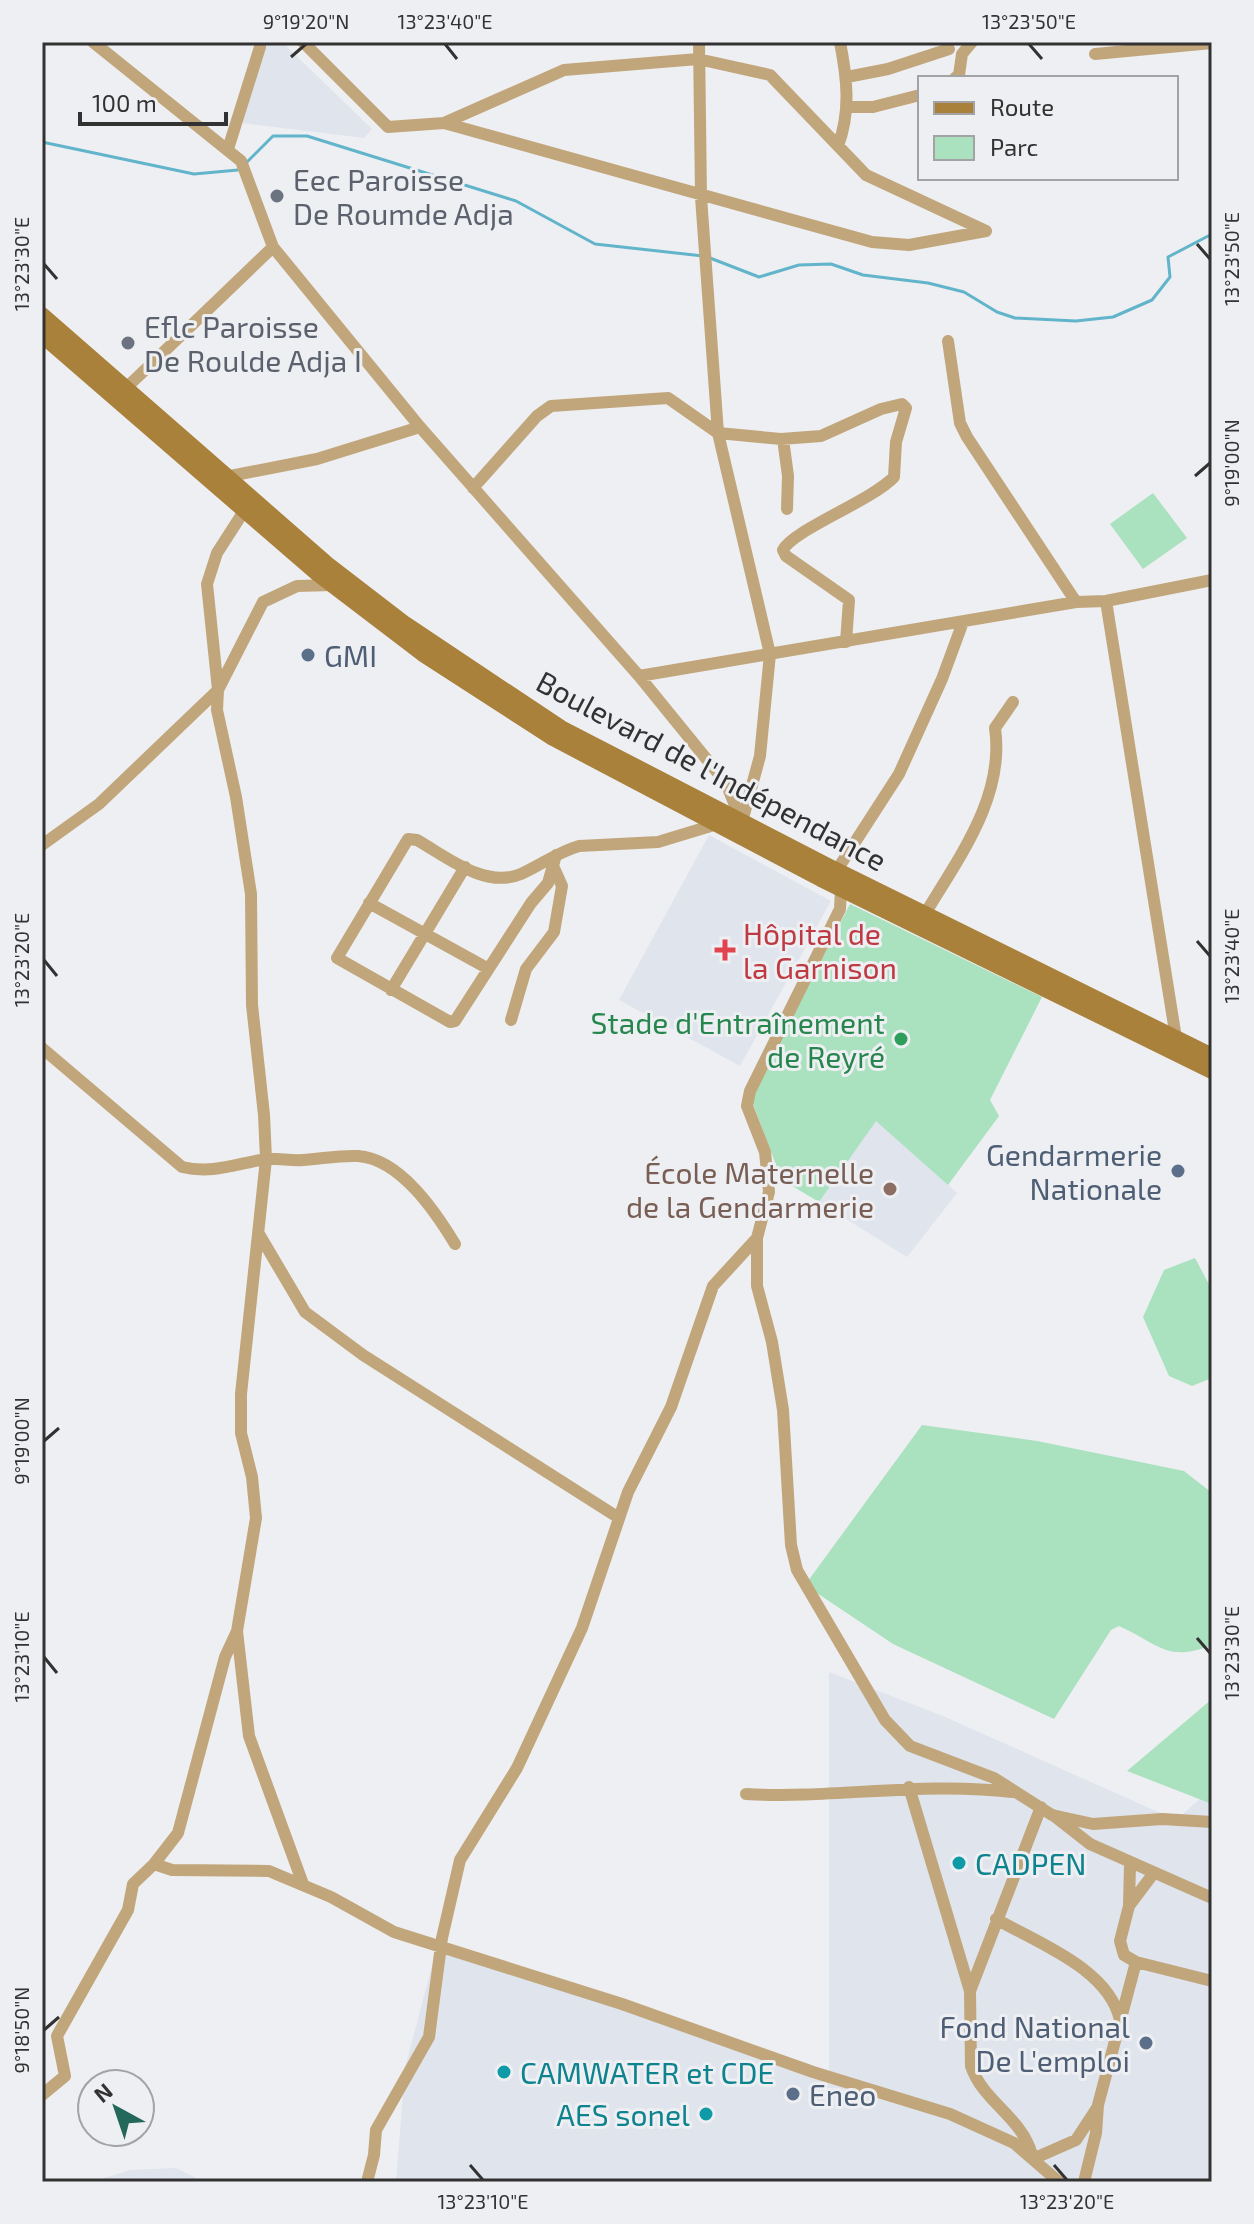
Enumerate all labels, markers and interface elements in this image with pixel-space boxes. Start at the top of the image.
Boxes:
text: 9°19'20"N [263,9,349,33]
text: 13°23'40"E [397,9,493,33]
text: 13°23'50"E [982,9,1076,33]
scale bar [80,76,226,126]
legend [918,76,1178,180]
text: 100 m [92,88,157,117]
text: Route [990,92,1054,121]
text: Parc [990,132,1038,161]
place label: Eec Paroisse De Roumde Adja [293,161,514,231]
marker: Eec Paroisse De Roumde Adja [268,187,286,205]
text: 13°23'50"E [1219,212,1243,306]
text: 13°23'30"E [9,217,33,311]
place label: Eflc Paroisse De Roulde Adja I [144,308,362,378]
marker: Eflc Paroisse De Roulde Adja I [119,334,137,352]
text: 9°19'00"N [1219,419,1243,507]
place label: GMI [324,637,377,673]
marker: GMI [299,646,317,664]
street label: Boulevard de l'Indépendance [531,662,893,878]
text: 13°23'40"E [1219,908,1243,1004]
text: 13°23'20"E [9,913,33,1007]
place label: Hôpital de la Garnison [743,915,897,985]
marker: Hôpital de la Garnison [714,939,736,961]
place label: Stade d'Entraînement de Reyré [591,1004,885,1074]
marker: Stade d'Entraînement de Reyré [892,1030,910,1048]
place label: Gendarmerie Nationale [986,1136,1162,1206]
place label: École Maternelle de la Gendarmerie [626,1154,874,1224]
marker: Gendarmerie Nationale [1169,1162,1187,1180]
marker: École Maternelle de la Gendarmerie [881,1180,899,1198]
text: 9°19'00"N [9,1397,33,1485]
text: 13°23'30"E [1219,1606,1243,1700]
text: 13°23'10"E [9,1611,33,1703]
place label: CADPEN [975,1845,1086,1881]
marker: CADPEN [950,1854,968,1872]
text: 9°18'50"N [9,1987,33,2073]
place label: Fond National De L'emploi [940,2008,1130,2078]
marker: Fond National De L'emploi [1137,2034,1155,2052]
place label: CAMWATER et CDE [520,2054,774,2090]
marker: CAMWATER et CDE [495,2063,513,2081]
north arrow [76,2068,156,2148]
place label: Eneo [809,2076,876,2112]
text: N [88,2077,117,2107]
marker: Eneo [784,2085,802,2103]
place label: AES sonel [556,2096,690,2132]
marker: AES sonel [697,2105,715,2123]
text: 13°23'10"E [437,2189,529,2213]
text: 13°23'20"E [1020,2189,1114,2213]

